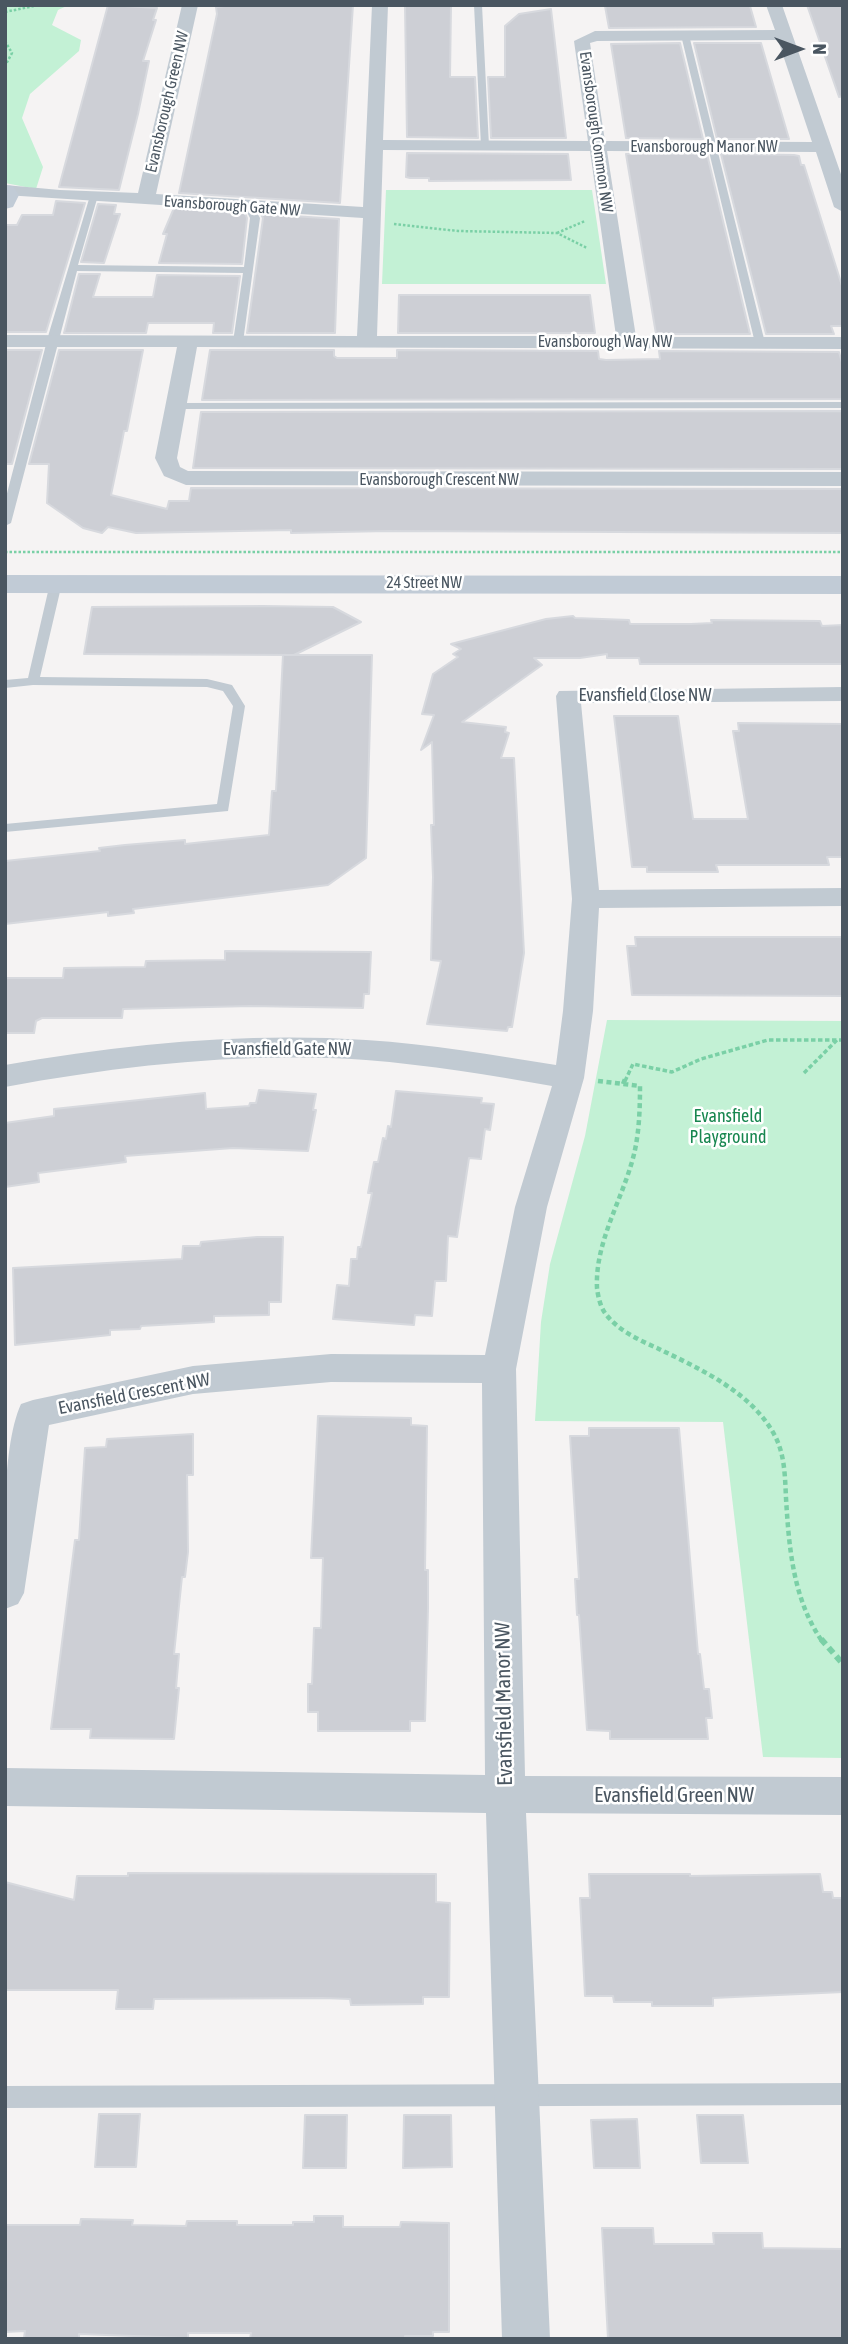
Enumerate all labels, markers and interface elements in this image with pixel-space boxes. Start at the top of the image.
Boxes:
north arrow [764,14,834,84]
street label: Evansborough Green NW [141,29,193,175]
text: N [809,43,831,55]
street label: Evansborough Common NW [575,50,617,214]
street label: Evansborough Manor NW [630,137,778,157]
street label: Evansborough Gate NW [163,192,301,220]
street label: Evansborough Way NW [538,332,672,352]
street label: Evansborough Crescent NW [359,470,519,490]
street label: 24 Street NW [386,573,462,593]
street label: Evansfield Close NW [578,684,712,706]
street label: Evansfield Gate NW [223,1038,351,1060]
park label: Evansfield Playground [690,1105,766,1148]
street label: Evansfield Crescent NW [56,1369,212,1419]
street label: Evansfield Manor NW [490,1622,518,1786]
street label: Evansfield Green NW [594,1782,754,1808]

